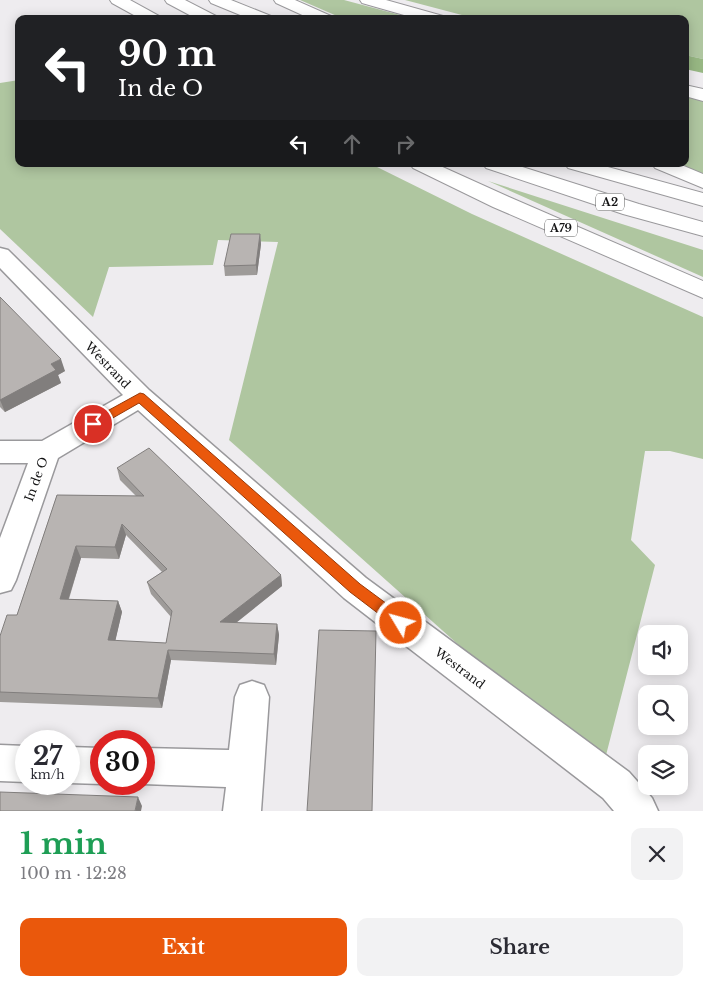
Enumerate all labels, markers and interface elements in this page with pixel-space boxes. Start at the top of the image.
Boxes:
text: 90 m [118,32,216,75]
icon: left [35,35,100,100]
text: In de O [118,75,203,102]
icon: left [285,130,313,158]
icon: ahead [338,130,366,158]
icon: right [391,130,419,158]
road number: A2 [596,193,624,210]
road number: A79 [545,220,577,237]
street label: Westrand [81,338,134,391]
pin [72,403,114,445]
icon: arrive [79,410,107,438]
street label: In de O [21,455,51,503]
position arrow [374,596,426,648]
map controls [638,625,688,795]
button: sound [638,625,688,675]
street label: Westrand [431,644,488,692]
button: search [638,685,688,735]
speed limit sign: 30 [90,730,155,795]
text: 27 [33,741,62,772]
button: layers [638,745,688,795]
text: km/h [30,767,65,782]
text: 1 min [20,825,107,862]
button: close [631,828,683,880]
text: 100 m · 12:28 [20,863,127,883]
button: Exit [20,918,347,976]
button: Share [357,918,683,976]

